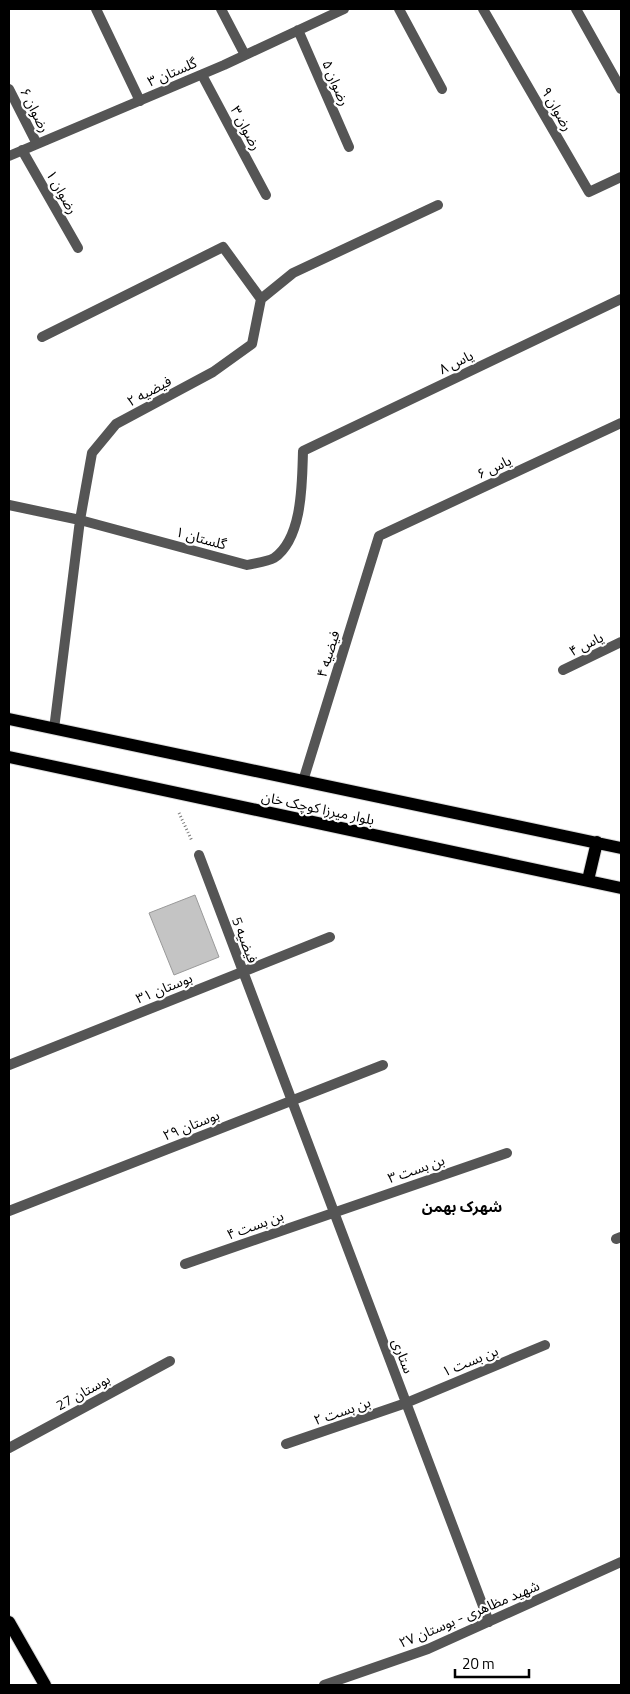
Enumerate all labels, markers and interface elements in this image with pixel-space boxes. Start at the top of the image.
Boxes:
street label: گلستان ۳ [144,52,200,91]
street label: رضوان ۵ [317,57,356,109]
street label: رضوان ۹ [536,83,579,135]
street label: رضوان ۶ [15,84,56,136]
street label: رضوان ۳ [226,102,267,154]
street label: رضوان ۱ [41,166,84,218]
street label: یاس ۸ [435,344,477,379]
street label: فیضیه ۲ [123,370,175,411]
street label: یاس ۶ [473,449,515,484]
street label: گلستان ۱ [173,521,229,554]
street label: یاس ۴ [565,626,607,661]
street label: فیضیه ۴ [310,628,345,680]
street label: بلوار میرزا کوچک خان [260,785,377,830]
street label: فیضیه 5 [227,914,264,966]
street label: بوستان ۳۱ [132,967,195,1008]
street label: بوستان ۲۹ [159,1104,222,1145]
street label: بن بست ۳ [384,1149,447,1188]
district label: شهرک بهمن [422,1195,502,1218]
street label: بن بست ۴ [223,1204,286,1245]
street label: ستاری [387,1335,420,1376]
street label: ۱ بن بست [438,1340,501,1381]
street label: بوستان 27 [52,1368,114,1415]
street label: بن بست ۲ [310,1391,373,1430]
street label: شهید مظاهری - بوستان ۲۷ [395,1574,542,1653]
scale bar [455,1646,529,1678]
text: 20 m [462,1652,495,1675]

